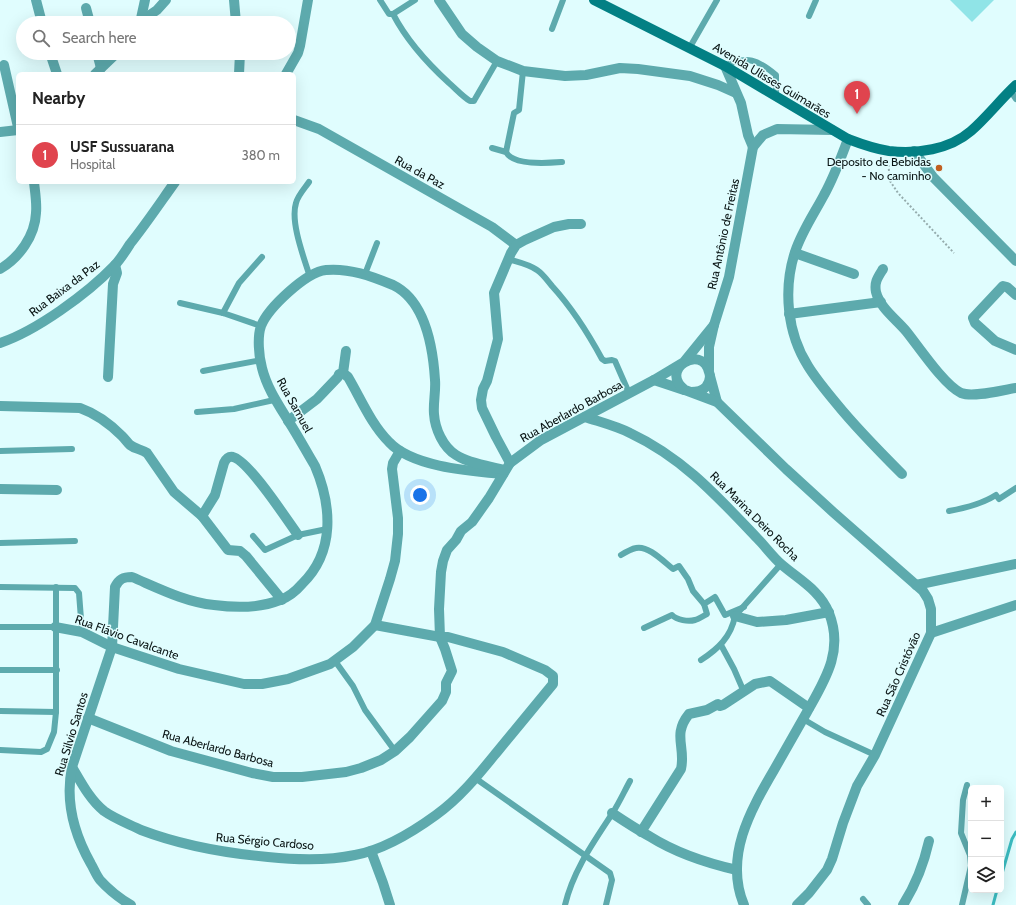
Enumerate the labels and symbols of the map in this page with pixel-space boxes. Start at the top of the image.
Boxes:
street label: Avenida Ulisses Guimarães [710,39,834,121]
pin: 1 [844,81,870,114]
street label: Rua da Paz [392,152,448,192]
place label: Deposito de Bebidas - No caminho [827,154,931,183]
marker: Deposito de Bebidas - No caminho [934,163,944,173]
street label: Rua Antônio de Freitas [704,177,742,291]
street label: Rua Baixa da Paz [26,256,103,319]
street label: Rua Samuel [274,375,316,435]
street label: Rua Aberlardo Barbosa [517,377,625,445]
street label: Rua Marina Deiro Rocha [707,468,803,564]
your location [410,485,430,505]
street label: Rua Flávio Cavalcante [73,611,181,663]
street label: Rua São Cristóvão [873,629,924,719]
street label: Rua Silvio Santos [51,690,91,778]
street label: Rua Aberlardo Barbosa [161,726,276,770]
street label: Rua Sérgio Cardoso [215,829,315,853]

